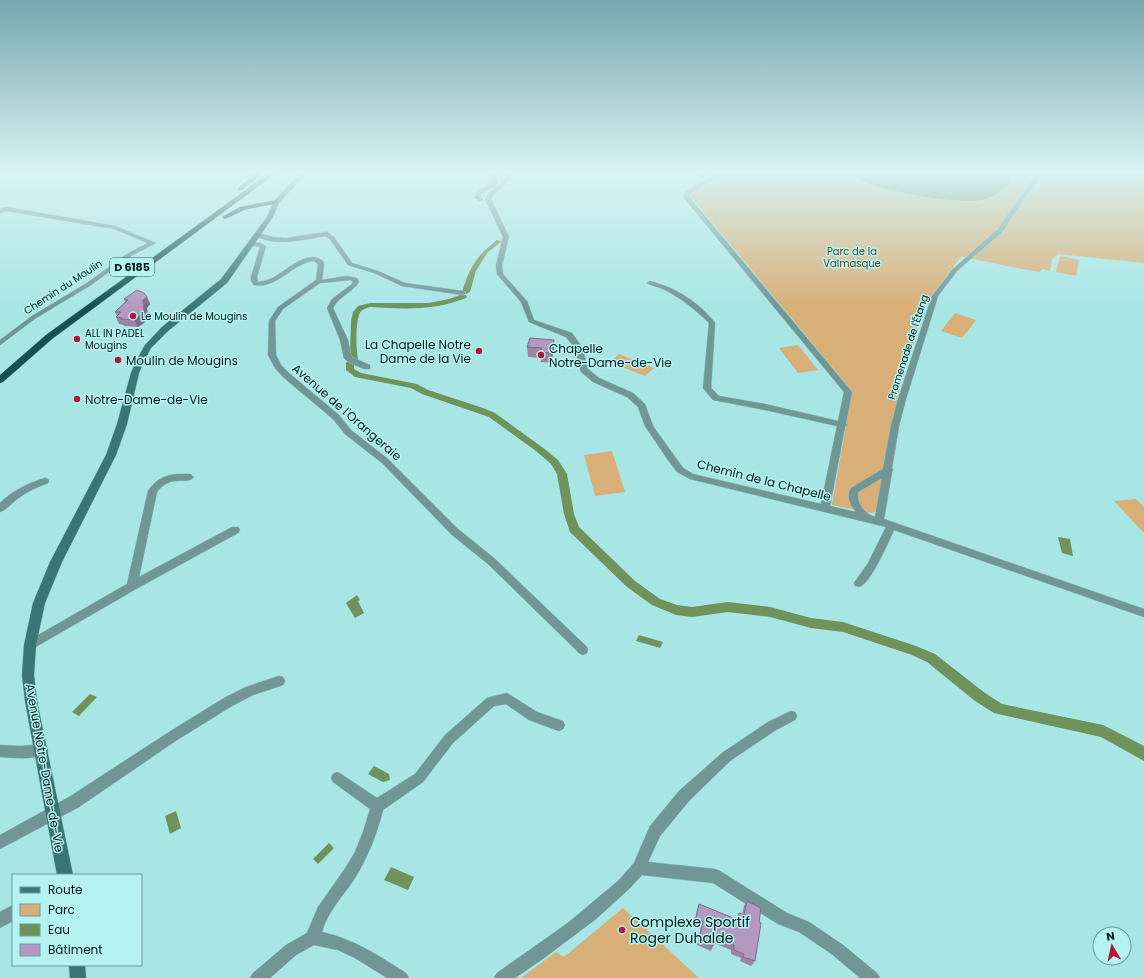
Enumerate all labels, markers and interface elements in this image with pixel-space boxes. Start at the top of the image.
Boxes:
park label: Parc de la Valmasque [823,244,881,271]
street label: Chemin du Moulin [21,256,105,318]
road number: D 6185 [110,258,154,276]
street label: Promenade de l'Étang [884,293,932,401]
place label: Le Moulin de Mougins [141,309,247,324]
marker: Le Moulin de Mougins [128,311,138,321]
place label: ALL IN PADEL Mougins [85,326,145,353]
marker: ALL IN PADEL Mougins [72,334,82,344]
place label: La Chapelle Notre Dame de la Vie [365,336,471,367]
place label: Chapelle Notre-Dame-de-Vie [549,340,672,371]
marker: La Chapelle Notre Dame de la Vie [474,346,484,356]
marker: Chapelle Notre-Dame-de-Vie [536,350,546,360]
place label: Moulin de Mougins [126,352,238,369]
marker: Moulin de Mougins [113,355,123,365]
street label: Avenue de l'Orangeraie [289,360,405,464]
place label: Notre-Dame-de-Vie [85,391,208,408]
marker: Notre-Dame-de-Vie [72,394,82,404]
street label: Chemin de la Chapelle [695,455,833,505]
street label: Avenue Notre-Dame-de-Vie [22,682,68,854]
legend [12,874,142,966]
text: Route [48,881,82,898]
text: Parc [48,901,75,918]
place label: Complexe Sportif Roger Duhalde [630,912,750,948]
text: Eau [48,921,70,938]
marker: Complexe Sportif Roger Duhalde [617,925,627,935]
north arrow [1092,926,1132,966]
text: N [1105,928,1116,945]
text: Bâtiment [48,941,103,958]

